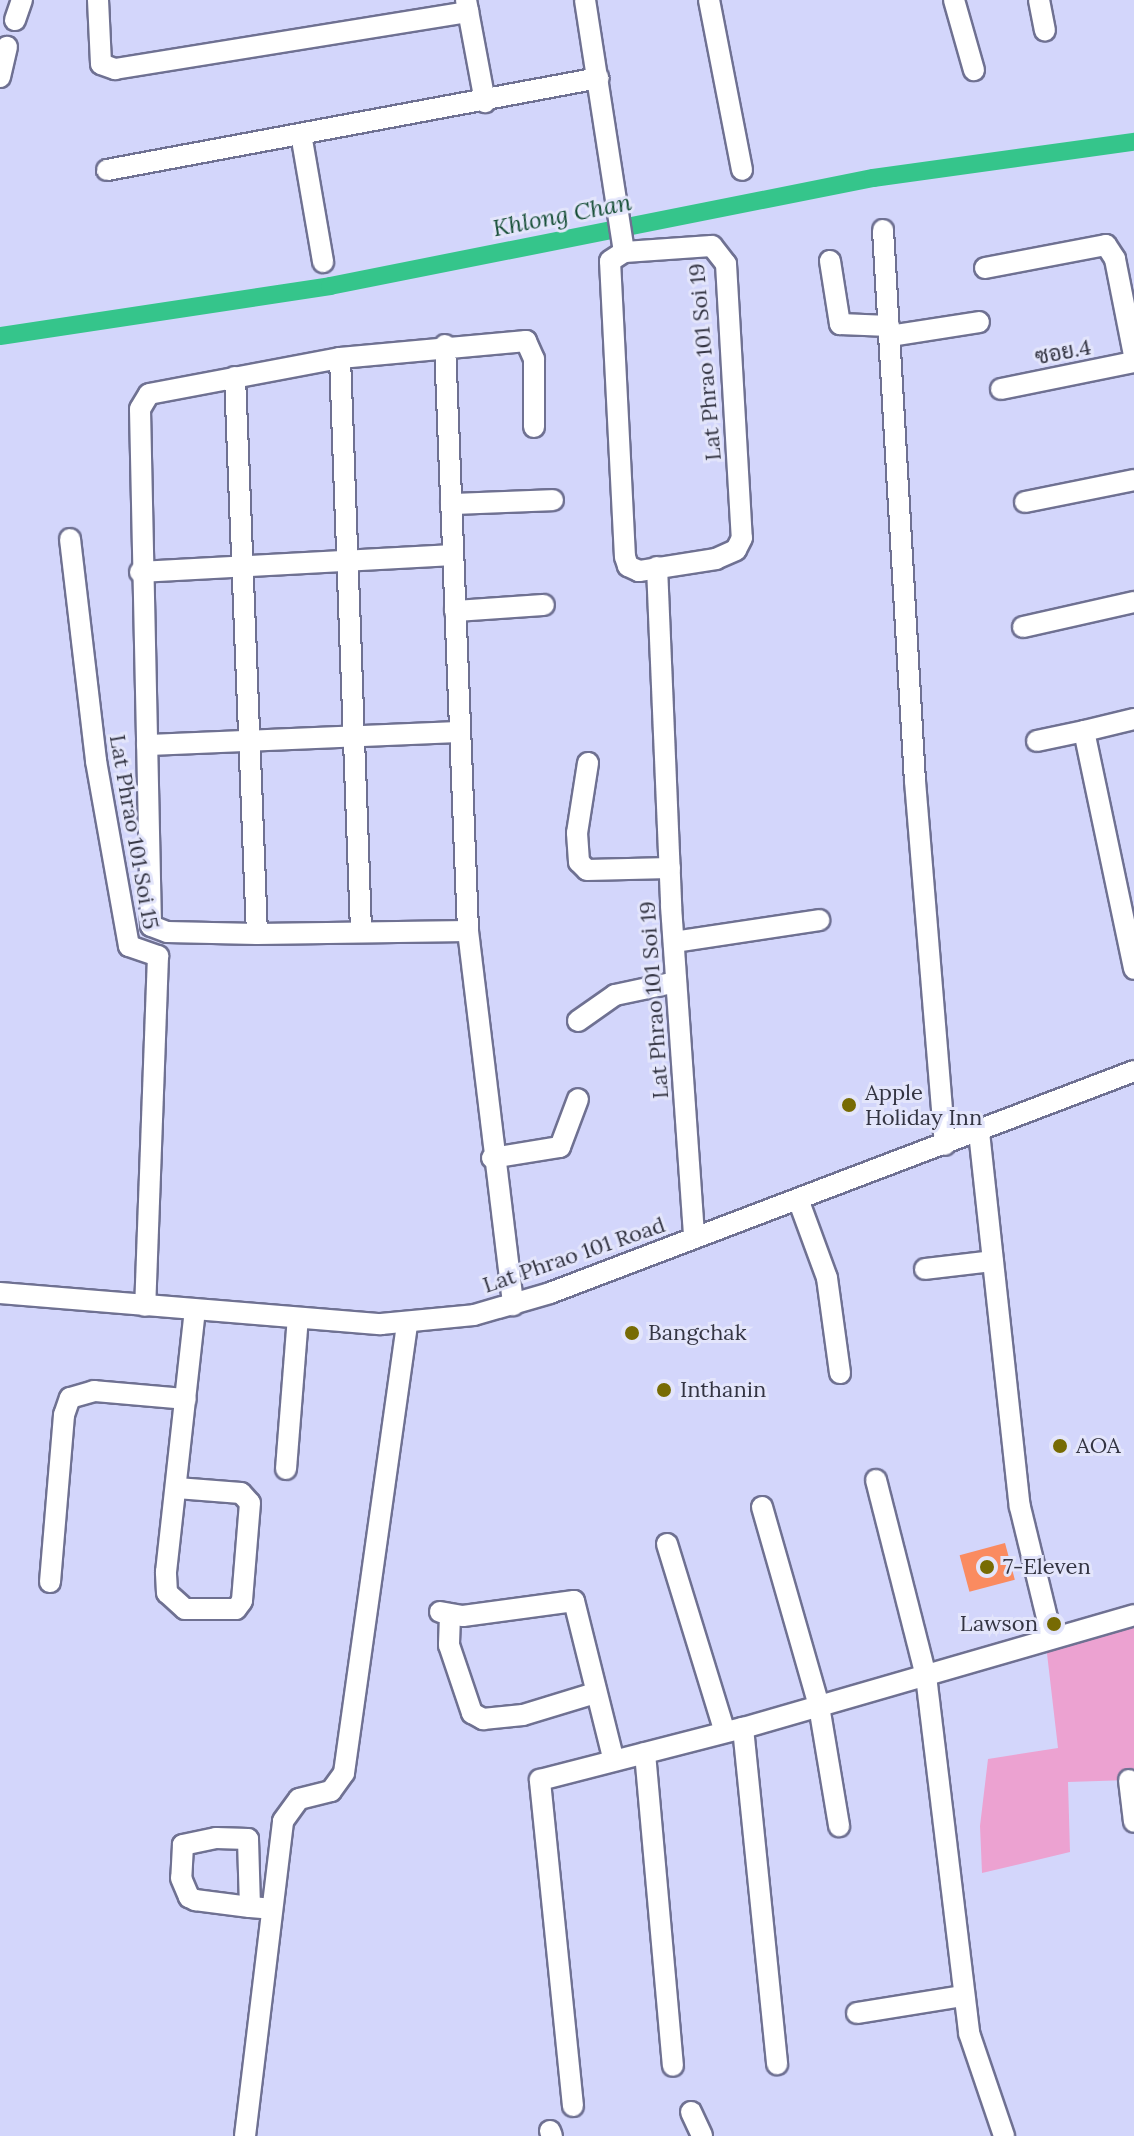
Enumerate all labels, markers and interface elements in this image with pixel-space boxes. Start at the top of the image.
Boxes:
water label: Khlong Chan [490,187,634,243]
street label: Lat Phrao 101 Soi 19 [683,262,727,462]
street label: ซอย.4 [1033,334,1093,370]
street label: Lat Phrao 101 Soi 15 [104,733,164,931]
street label: Lat Phrao 101 Soi 19 [634,900,674,1100]
place label: Apple Holiday Inn [865,1079,982,1130]
marker: Apple Holiday Inn [840,1096,858,1114]
street label: Lat Phrao 101 Road [479,1211,669,1299]
place label: Bangchak [648,1320,746,1346]
marker: Bangchak [623,1324,641,1342]
place label: Inthanin [680,1377,766,1403]
marker: Inthanin [655,1381,673,1399]
place label: AOA [1076,1433,1121,1459]
marker: AOA [1051,1437,1069,1455]
place label: 7-Eleven [1003,1554,1091,1580]
marker: 7-Eleven [978,1558,996,1576]
place label: Lawson [960,1611,1038,1637]
marker: Lawson [1045,1615,1063,1633]

